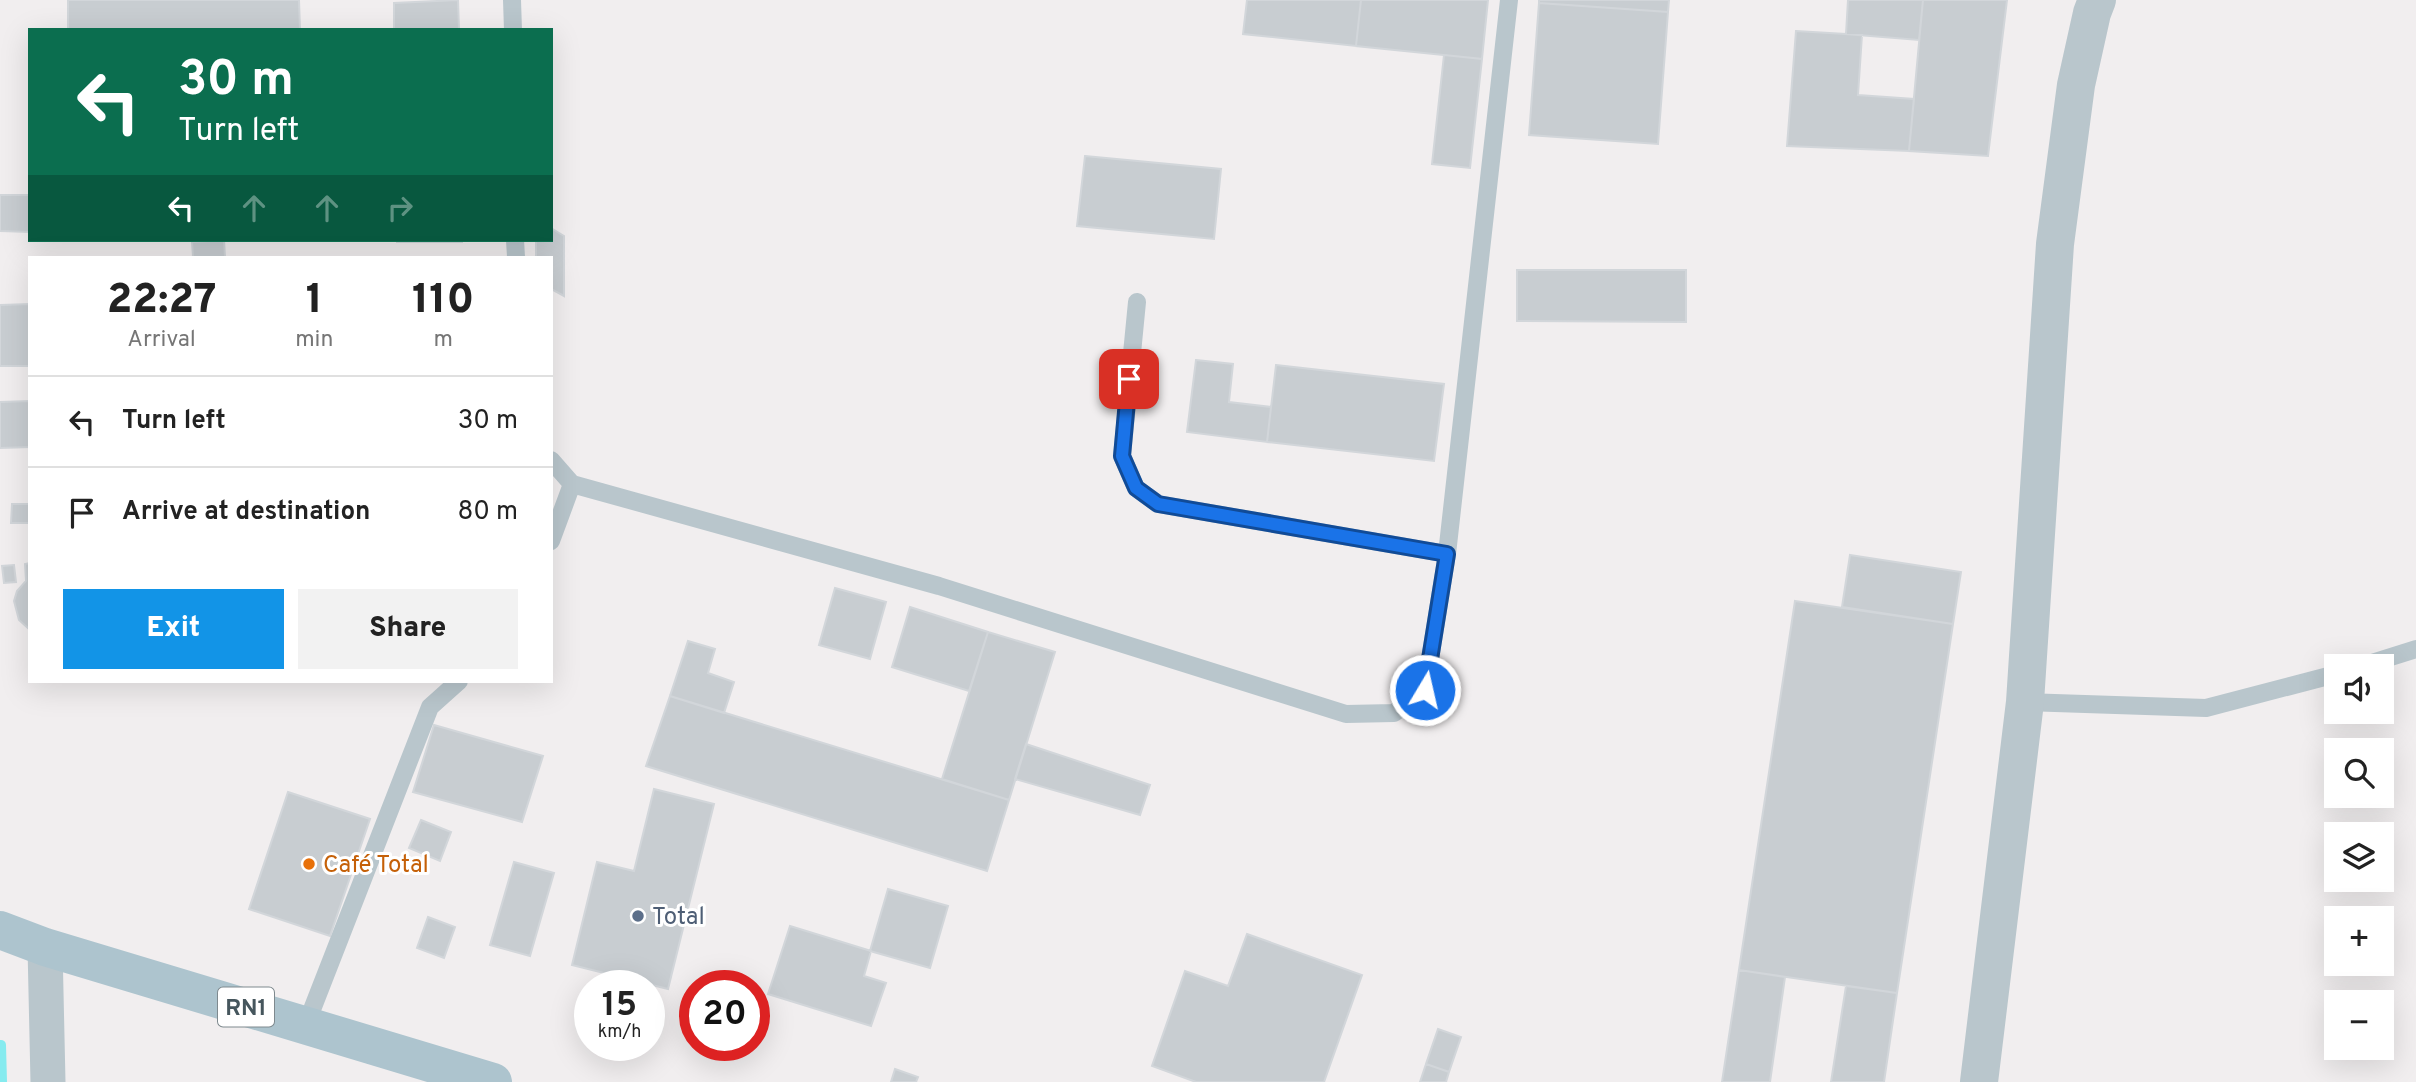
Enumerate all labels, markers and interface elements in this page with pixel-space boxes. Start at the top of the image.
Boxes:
text: 30 m [178,51,294,113]
icon: left [63,56,154,147]
text: Turn left [178,112,299,152]
icon: left [162,189,200,227]
icon: ahead [235,189,273,227]
icon: ahead [308,189,346,227]
icon: right [381,189,419,227]
text: 22:27 [107,275,216,328]
text: 1 [306,275,323,328]
text: 110 [412,275,474,328]
text: Arrival [127,326,196,355]
text: min [295,326,333,355]
text: m [433,326,453,355]
pin [1099,349,1159,409]
icon: arrive [1110,360,1148,398]
icon: left [63,403,101,441]
text: Turn left [122,405,226,438]
text: 30 m [458,405,518,438]
icon: arrive [63,494,101,532]
text: Arrive at destination [122,496,370,529]
text: 80 m [458,496,518,529]
button: Exit [63,589,284,669]
button: Share [298,589,518,669]
position arrow [1388,653,1462,727]
map controls [2324,654,2394,1060]
button: sound [2324,654,2394,724]
button: search [2324,738,2394,808]
button: layers [2324,822,2394,892]
place label: Café Total [323,851,429,881]
marker: Café Total [301,856,317,872]
place label: Total [652,903,705,933]
button: + [2324,906,2394,976]
marker: Total [630,908,646,924]
speed limit sign: 20 [679,970,770,1061]
text: 15 [602,984,637,1028]
road number: RN1 [218,988,274,1026]
button: − [2324,990,2394,1060]
text: km/h [598,1021,641,1044]

